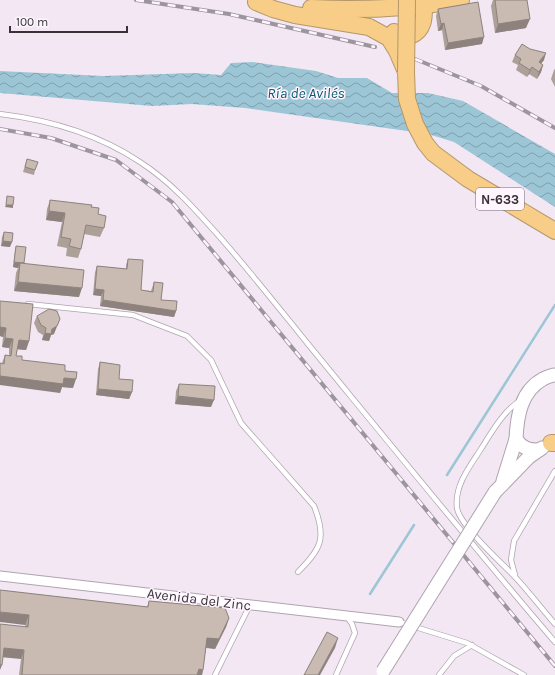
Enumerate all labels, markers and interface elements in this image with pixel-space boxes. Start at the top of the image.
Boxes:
scale bar [10,8,127,34]
text: 100 m [16,15,48,29]
water label: Ría de Avilés [267,84,345,102]
road number: N-633 [476,188,524,210]
street label: Avenida del Zinc [146,585,252,614]

